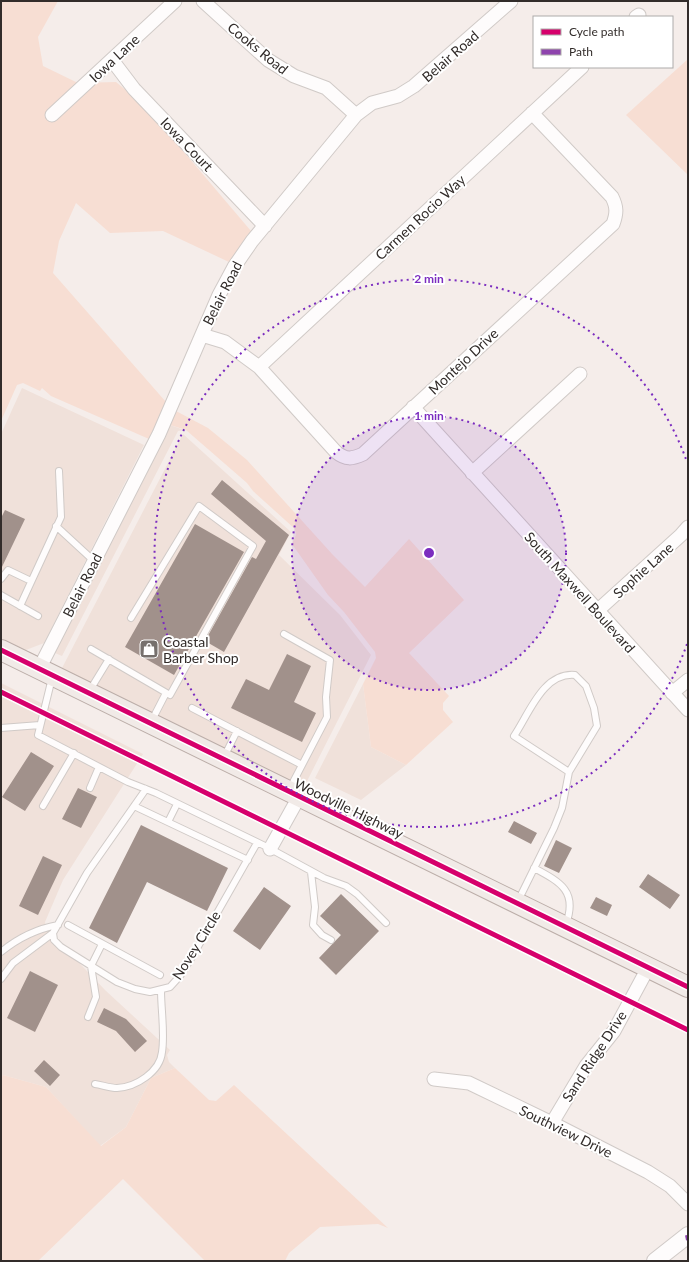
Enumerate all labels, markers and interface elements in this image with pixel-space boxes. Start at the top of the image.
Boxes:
legend [533,16,673,68]
street label: Cooks Road [224,18,292,78]
text: Cycle path [569,24,624,39]
street label: Belair Road [418,27,482,85]
street label: Iowa Lane [85,31,143,85]
text: Path [569,44,593,59]
street label: Iowa Court [157,114,217,174]
street label: Carmen Rocio Way [371,170,469,263]
street label: Belair Road [199,258,245,328]
text: 2 min [414,271,444,286]
street label: Montejo Drive [425,324,501,398]
text: 1 min [414,408,444,423]
street label: South Maxwell Boulevard [521,528,639,656]
street label: Sophie Lane [610,539,676,601]
centre of rings [422,546,436,560]
street label: Belair Road [59,550,105,620]
place label: Coastal Barber Shop [163,633,239,666]
shop icon: Coastal Barber Shop [138,638,160,660]
street label: Woodville Highway [292,774,407,842]
street label: Novey Circle [168,908,224,982]
street label: Sand Ridge Drive [558,1007,630,1105]
street label: Southview Drive [517,1101,615,1161]

